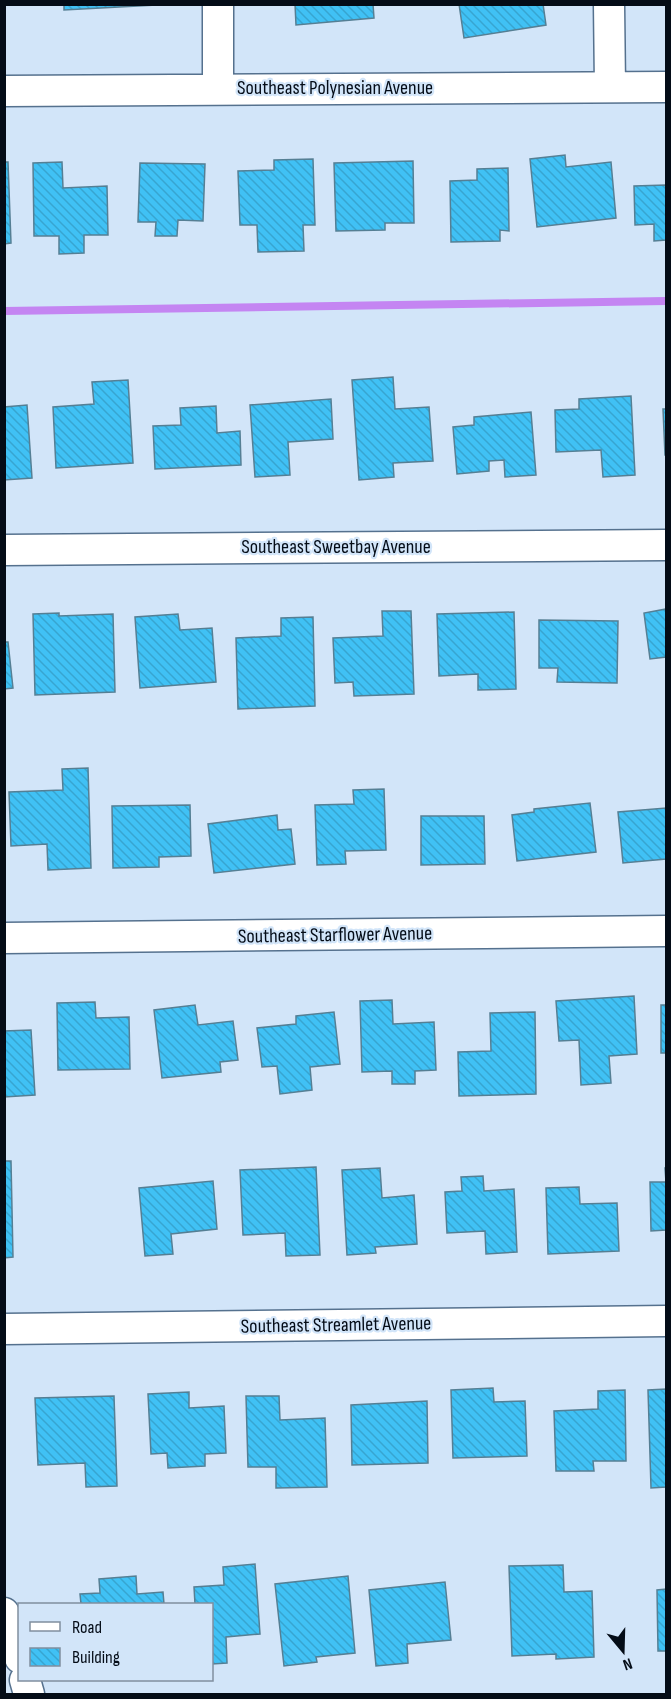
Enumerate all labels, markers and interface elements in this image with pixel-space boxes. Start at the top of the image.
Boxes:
street label: Southeast Polynesian Avenue [237,76,433,100]
street label: Southeast Sweetbay Avenue [241,535,431,559]
street label: Southeast Starflower Avenue [238,921,432,949]
street label: Southeast Streamlet Avenue [240,1311,432,1339]
legend [18,1603,213,1681]
text: Road [72,1617,102,1638]
north arrow [593,1621,653,1681]
text: Building [72,1647,120,1668]
text: N [620,1653,635,1674]

